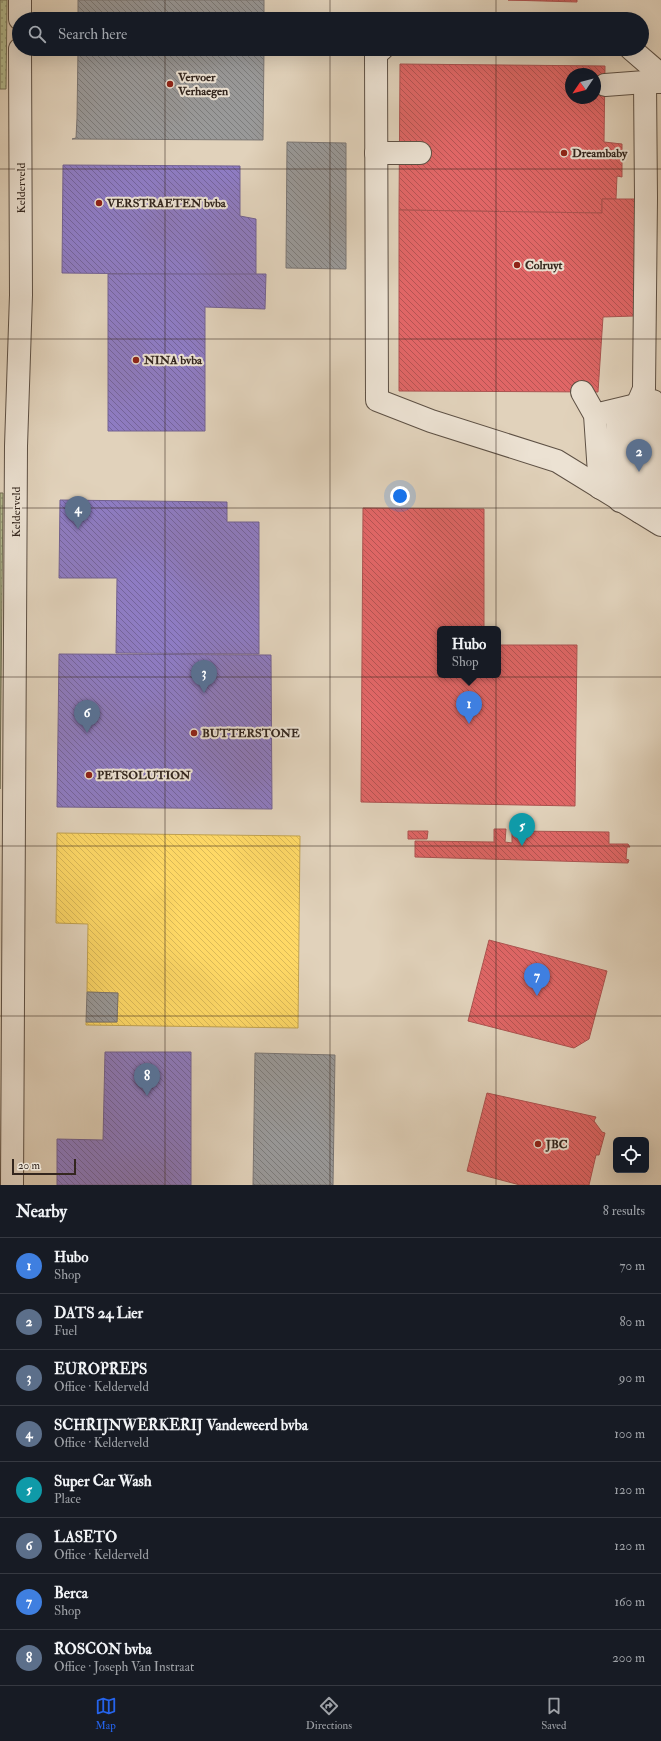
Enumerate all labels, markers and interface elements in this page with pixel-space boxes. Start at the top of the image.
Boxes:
search box [12,12,649,56]
icon: search [26,23,48,45]
text: Search here [58,25,127,44]
north arrow [565,68,601,104]
place label: Vervoer Verhaegen [177,70,229,99]
marker: Vervoer Verhaegen [165,79,175,89]
place label: Dreambaby [572,146,628,161]
marker: Dreambaby [559,148,569,158]
street label: Kelderveld [14,163,29,213]
place label: VERSTRAETEN bvba [106,196,227,211]
marker: VERSTRAETEN bvba [94,198,104,208]
place label: Colruyt [525,258,563,273]
marker: Colruyt [512,260,522,270]
place label: NINA bvba [143,353,203,368]
marker: NINA bvba [131,355,141,365]
pin: 2 [626,439,652,472]
your location [390,486,410,506]
street label: Kelderveld [9,487,24,537]
pin: 4 [65,496,91,529]
popup [437,626,501,678]
text: Hubo [452,635,486,654]
text: Shop [452,654,479,670]
pin: 3 [191,660,217,693]
pin: 1 [456,691,482,724]
pin: 6 [74,700,100,733]
place label: BUTTERSTONE [202,726,300,741]
marker: BUTTERSTONE [189,728,199,738]
place label: PETSOLUTION [97,768,191,783]
marker: PETSOLUTION [84,770,94,780]
pin: 5 [509,813,535,846]
pin: 7 [524,963,550,996]
pin: 8 [134,1063,160,1096]
place label: JBC [545,1137,568,1152]
map controls [613,1137,649,1173]
button: locate [613,1137,649,1173]
marker: JBC [533,1139,543,1149]
scale bar [12,1157,76,1176]
text: 20 m [18,1159,40,1172]
text: Nearby [16,1201,67,1222]
text: 8 results [603,1203,645,1219]
text: Hubo [54,1248,88,1267]
text: 1 [27,1258,31,1274]
text: 70 m [620,1258,645,1274]
text: Shop [54,1267,81,1283]
text: DATS 24 Lier [54,1304,143,1323]
text: 2 [26,1314,32,1330]
text: 80 m [619,1314,645,1330]
text: Fuel [54,1323,77,1339]
text: EUROPREPS [54,1360,147,1379]
text: 3 [27,1370,32,1386]
text: 90 m [619,1370,645,1386]
text: Office · Kelderveld [54,1379,149,1395]
text: SCHRIJNWERKERIJ Vandeweerd bvba [54,1416,308,1435]
text: 4 [25,1426,33,1442]
text: 100 m [614,1426,645,1442]
text: Office · Kelderveld [54,1435,149,1451]
text: Super Car Wash [54,1472,152,1491]
text: 5 [26,1482,32,1498]
text: 120 m [614,1482,645,1498]
text: Place [54,1491,81,1507]
text: LASETO [54,1528,117,1547]
text: 6 [26,1538,32,1554]
text: 120 m [614,1538,645,1554]
text: Office · Kelderveld [54,1547,149,1563]
text: Berca [54,1584,88,1603]
text: 7 [26,1594,32,1610]
text: 160 m [614,1594,645,1610]
text: Shop [54,1603,81,1619]
text: ROSCON bvba [54,1640,152,1659]
text: 8 [26,1650,32,1666]
text: 200 m [612,1650,645,1666]
text: Office · Joseph Van Instraat [54,1659,194,1675]
tab: Map [95,1695,117,1732]
tab: Directions [306,1695,352,1732]
tab: Saved [541,1695,566,1732]

